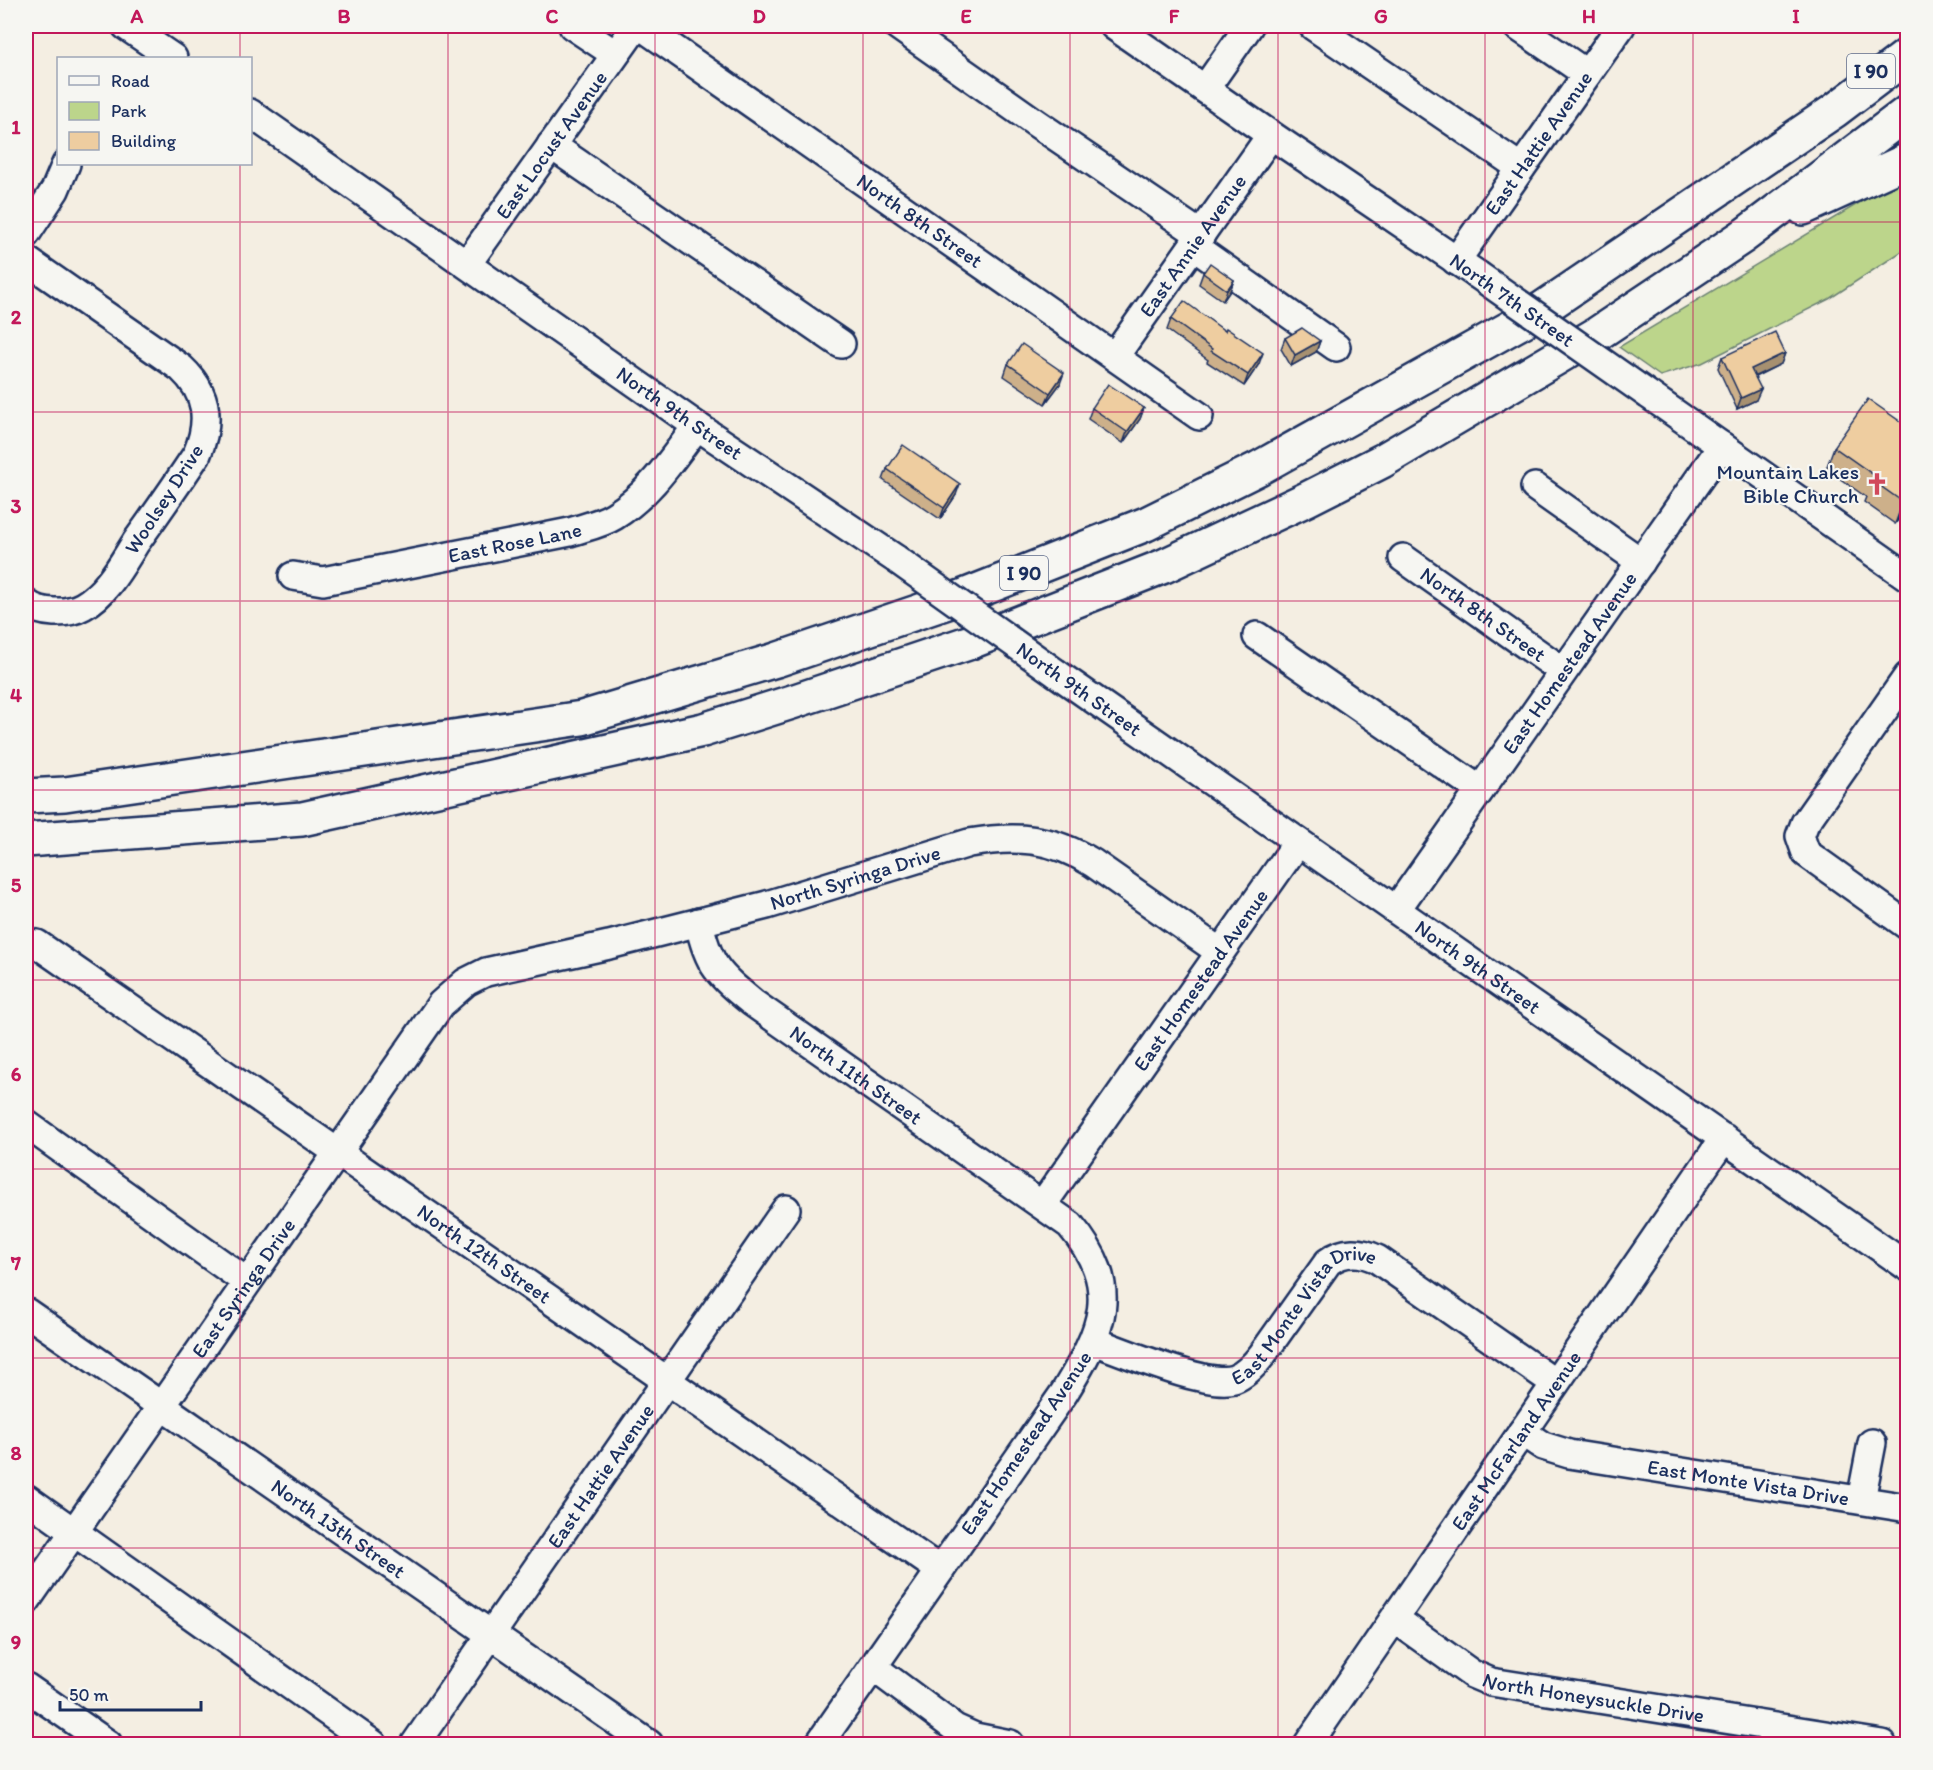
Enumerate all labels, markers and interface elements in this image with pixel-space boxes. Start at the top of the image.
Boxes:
text: A [130,4,144,28]
text: B [338,4,351,28]
text: C [546,4,559,28]
text: D [752,4,766,28]
text: E [960,4,972,28]
text: F [1169,4,1180,28]
text: G [1374,4,1388,28]
text: H [1582,4,1596,28]
text: I [1792,4,1800,28]
road number: I 90 [1847,54,1895,88]
legend [57,57,252,165]
street label: East Locust Avenue [490,66,612,224]
street label: East Hattie Avenue [1479,66,1597,220]
text: Road [111,70,150,92]
text: Park [111,100,146,122]
text: 1 [11,115,21,139]
text: Building [111,130,177,152]
street label: North 8th Street [852,168,988,273]
street label: East Annie Avenue [1134,169,1251,322]
street label: North 7th Street [1445,247,1580,352]
text: 2 [11,305,22,329]
street label: North 9th Street [612,361,748,465]
street label: Woolsey Drive [119,439,208,558]
place label: Mountain Lakes Bible Church [1716,459,1859,508]
church icon: Mountain Lakes Bible Church [1864,471,1890,497]
text: 3 [11,494,22,518]
street label: East Rose Lane [446,516,585,568]
road number: I 90 [1000,556,1048,590]
street label: North 8th Street [1416,561,1551,667]
street label: East Homestead Avenue [1497,567,1642,759]
street label: North 9th Street [1012,636,1147,741]
text: 4 [10,683,22,707]
street label: North Syringa Drive [767,840,943,915]
text: 5 [11,873,22,897]
street label: East Homestead Avenue [1128,884,1273,1076]
street label: North 9th Street [1410,914,1546,1019]
street label: North 11th Street [785,1020,927,1130]
text: 6 [11,1062,22,1086]
street label: North 12th Street [413,1198,556,1309]
street label: East Syringa Drive [186,1213,300,1363]
street label: East Monte Vista Drive [1227,1240,1381,1391]
text: 7 [10,1251,21,1275]
street label: East Homestead Avenue [955,1346,1097,1540]
street label: East McFarland Avenue [1445,1346,1586,1535]
street label: East Hattie Avenue [542,1399,659,1553]
text: 8 [11,1441,22,1465]
street label: East Monte Vista Drive [1646,1454,1851,1510]
street label: North 13th Street [267,1473,411,1583]
text: 9 [11,1630,21,1654]
street label: North Honeysuckle Drive [1479,1667,1706,1728]
scale bar [60,1674,201,1712]
text: 50 m [69,1684,109,1706]

